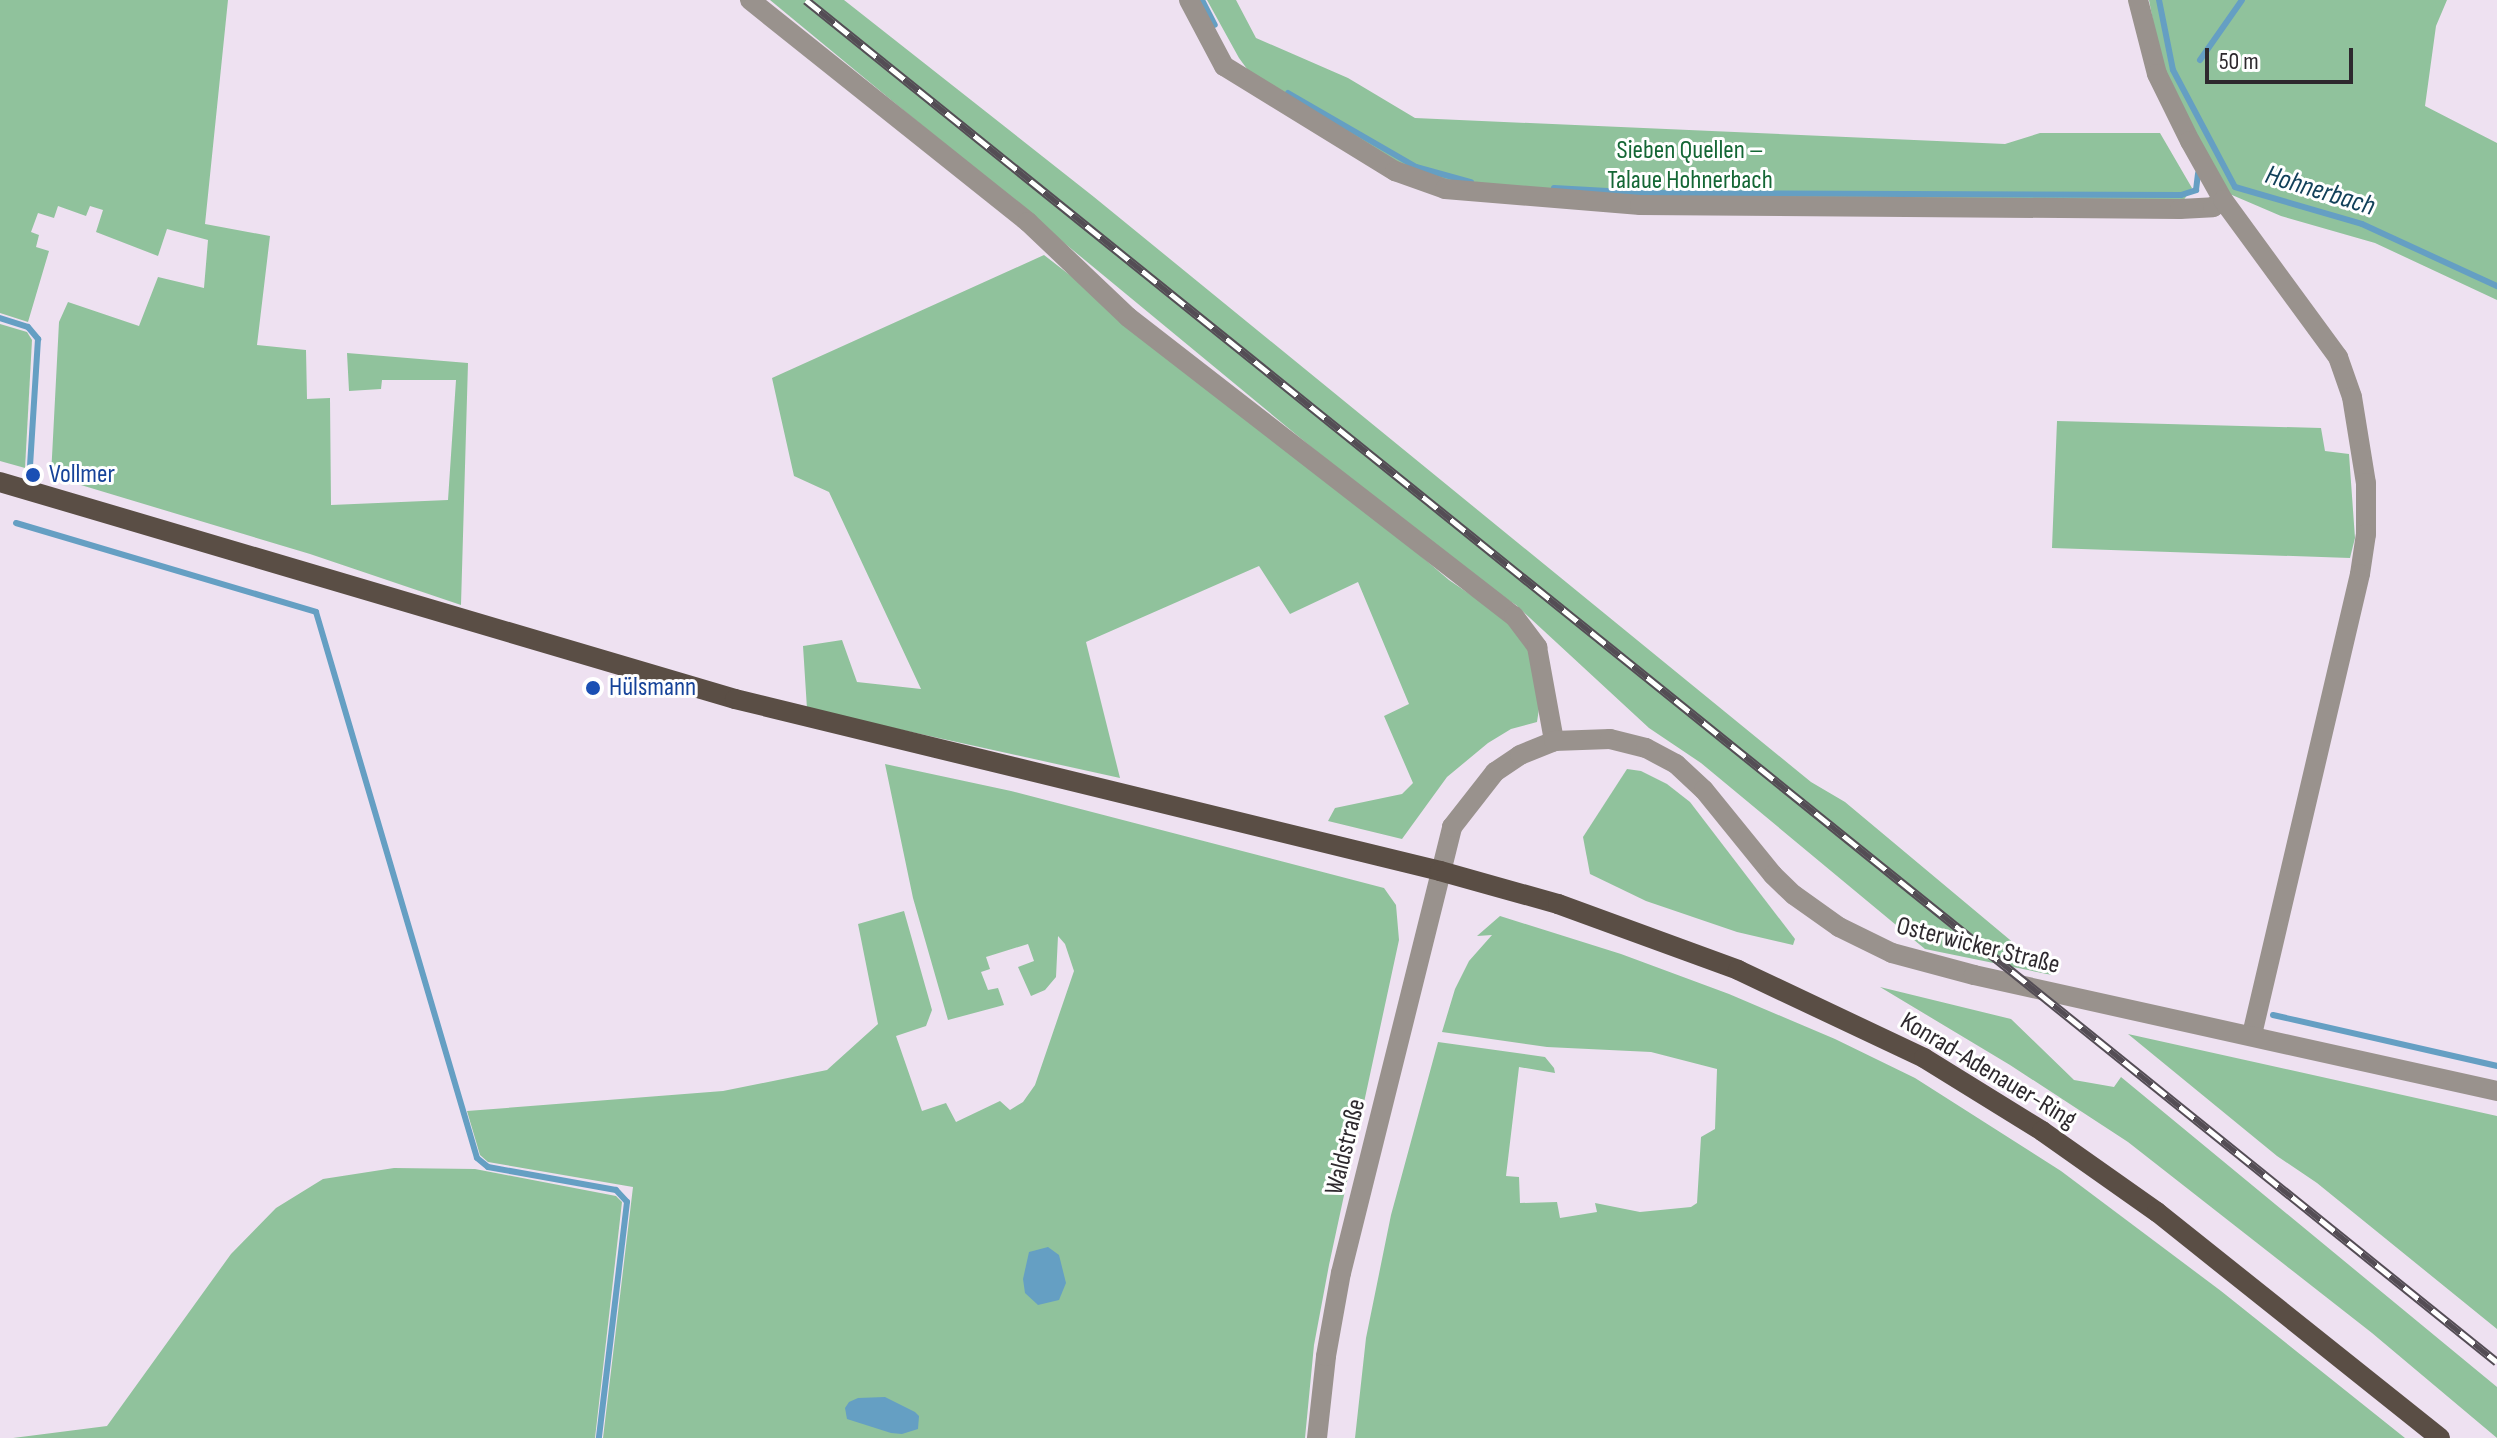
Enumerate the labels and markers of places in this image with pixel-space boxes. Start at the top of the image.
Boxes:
place label: Vollmer [49,459,115,491]
marker: Vollmer [24,466,42,484]
place label: Hülsmann [609,672,696,704]
marker: Hülsmann [584,679,602,697]

